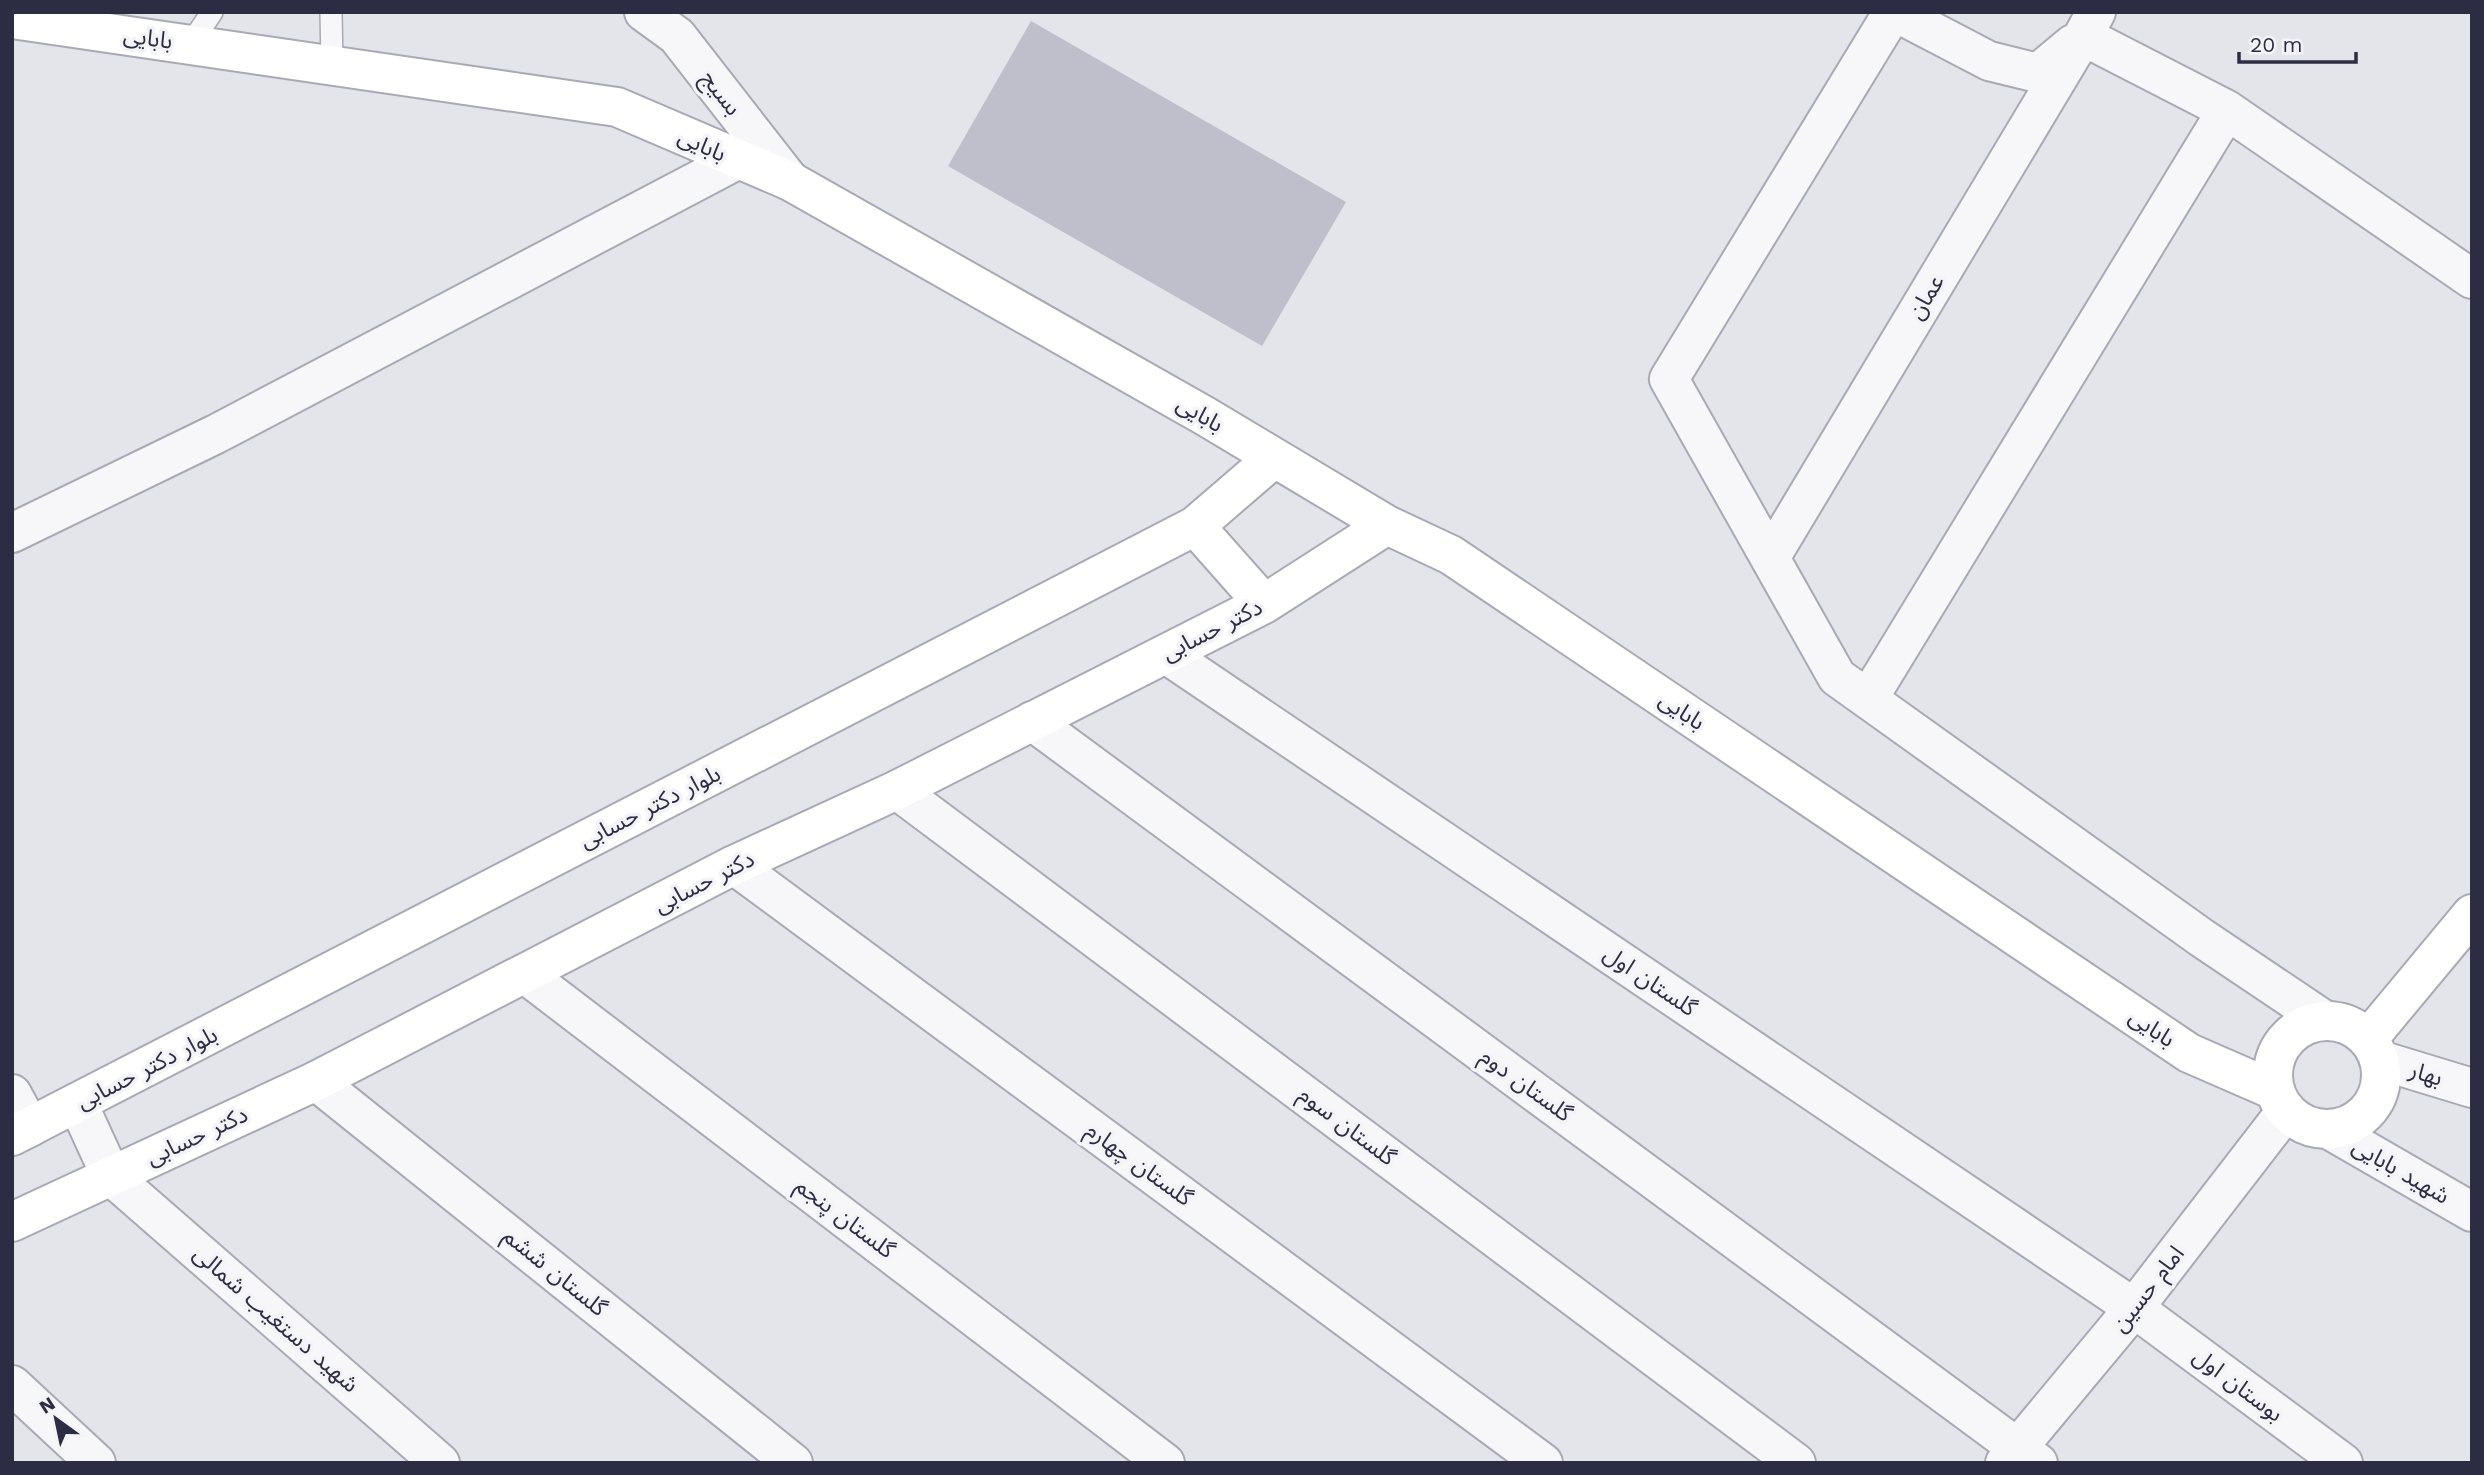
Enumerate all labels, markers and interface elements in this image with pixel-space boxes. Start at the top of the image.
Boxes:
street label: بابایی [122,21,174,55]
scale bar [2239,21,2356,65]
text: 20 m [2250,32,2302,57]
street label: بسیج [693,65,747,123]
street label: بابایی [674,123,730,167]
street label: عمان [1902,270,1950,324]
street label: بابایی [1172,390,1228,438]
street label: دکتر حسابی [1157,593,1267,667]
street label: بابایی [1654,686,1710,736]
street label: بلوار دکتر حسابی [575,760,725,854]
street label: دکتر حسابی [649,845,759,919]
street label: گلستان اول [1598,940,1702,1022]
street label: بابایی [2124,1003,2180,1053]
street label: بلوار دکتر حسابی [72,1021,222,1115]
street label: گلستان دوم [1472,1043,1578,1131]
street label: بهار [2405,1056,2446,1092]
street label: گلستان سوم [1291,1081,1401,1175]
street label: دکتر حسابی [142,1101,252,1171]
street label: گلستان چهارم [1078,1116,1198,1215]
street label: شهید بابایی [2348,1132,2454,1210]
street label: گلستان پنجم [788,1172,900,1267]
street label: گلستان ششم [496,1222,613,1325]
street label: شهید دستغیب شمالی [188,1240,364,1398]
street label: امام حسین [2106,1241,2193,1340]
street label: بوستان اول [2188,1342,2288,1428]
north arrow [21,1384,91,1454]
text: N [35,1392,59,1419]

